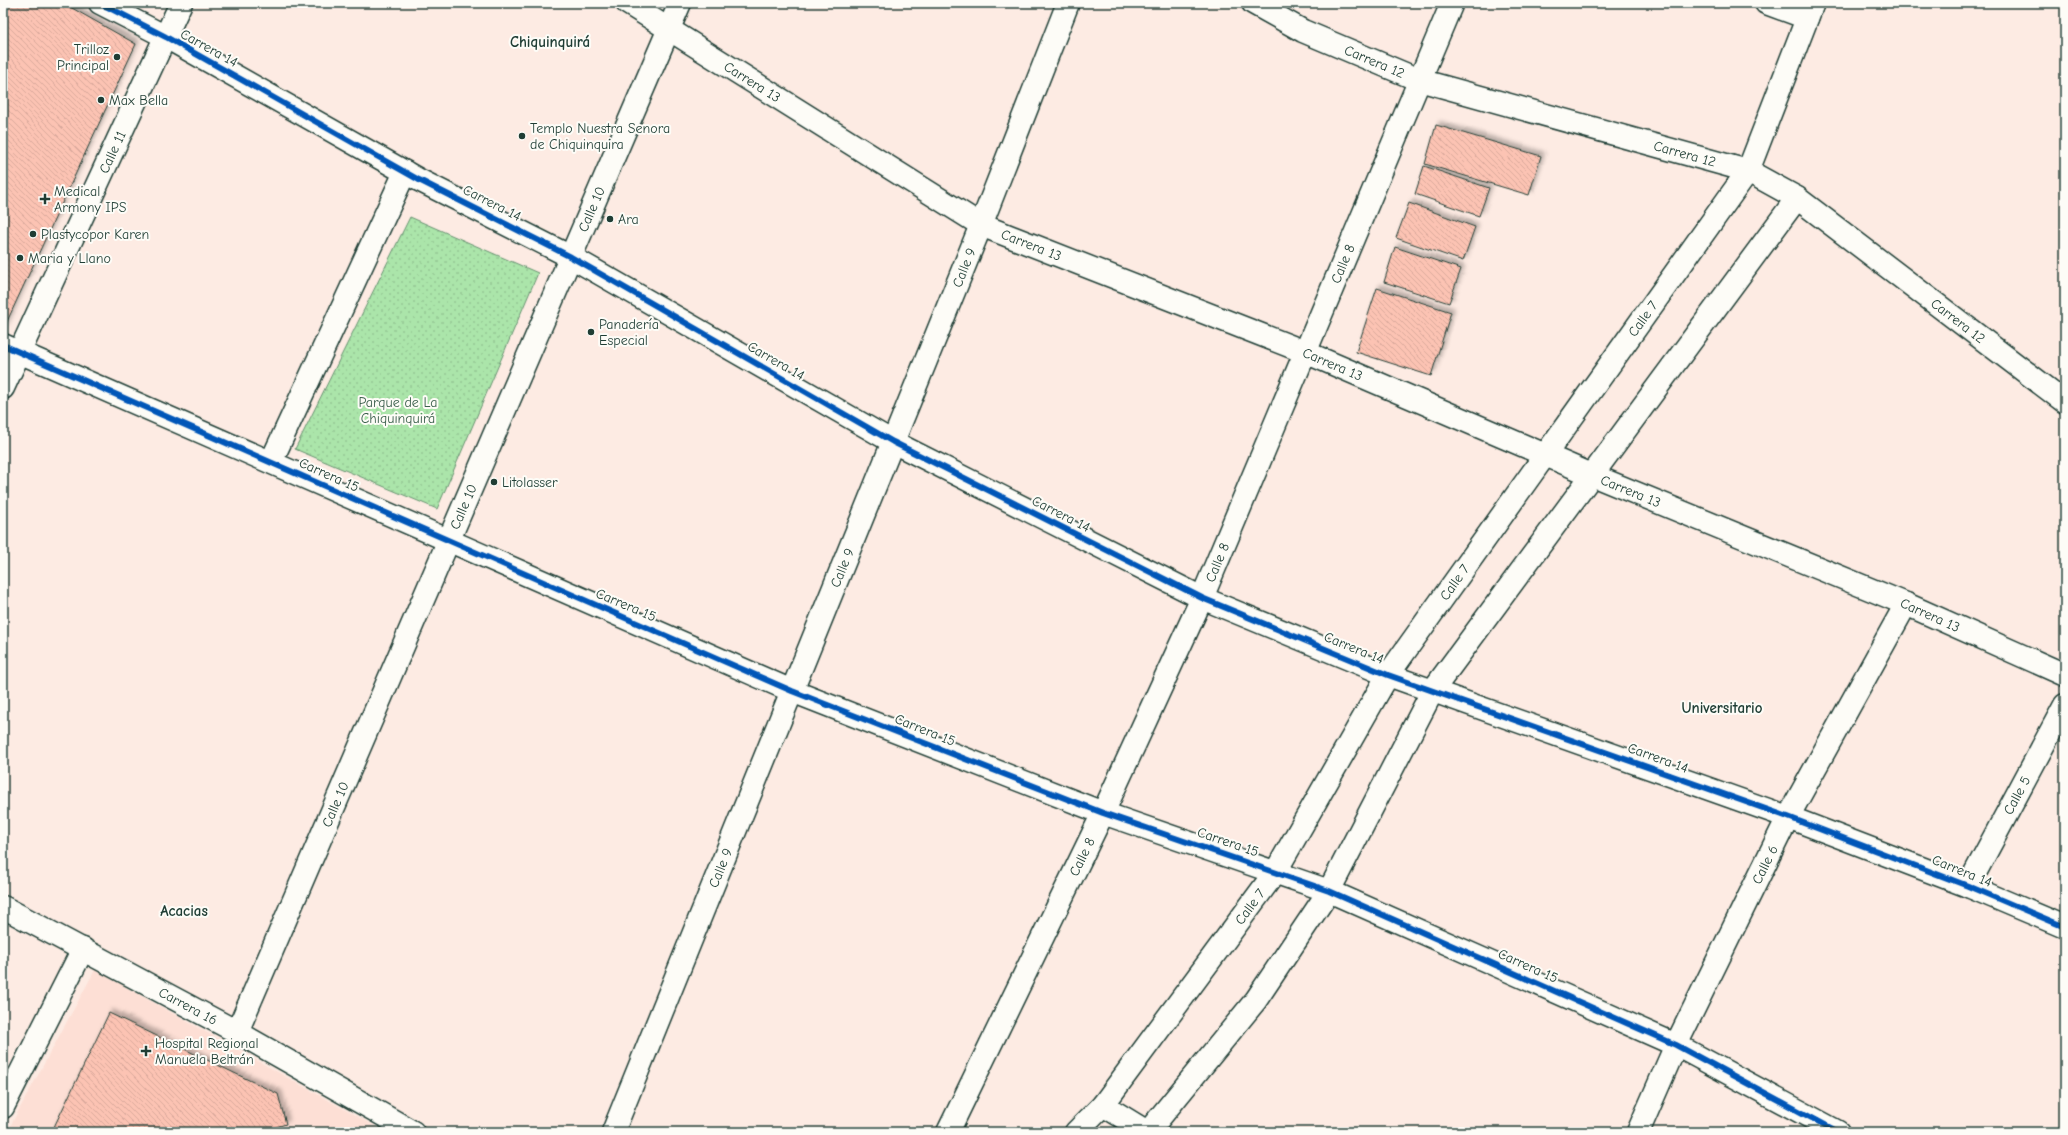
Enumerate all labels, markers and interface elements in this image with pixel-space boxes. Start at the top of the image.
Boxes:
street label: Carrera 14 [177,25,241,71]
district label: Chiquinquirá [510,33,590,51]
place label: Trilloz Principal [57,41,109,74]
street label: Carrera 12 [1342,41,1407,81]
marker: Trilloz Principal [112,52,122,62]
street label: Carrera 13 [721,58,784,106]
place label: Max Bella [109,92,168,109]
marker: Max Bella [96,95,106,105]
place label: Templo Nuestra Senora de Chiquinquira [530,120,670,153]
street label: Calle 11 [95,128,129,176]
marker: Templo Nuestra Senora de Chiquinquira [517,131,527,141]
street label: Carrera 12 [1652,137,1718,170]
street label: Carrera 14 [460,181,524,225]
place label: Medical Armony IPS [54,183,127,216]
street label: Calle 10 [574,184,609,234]
marker: Medical Armony IPS [39,193,51,205]
place label: Ara [618,211,639,228]
marker: Ara [605,214,615,224]
street label: Carrera 13 [999,225,1064,264]
place label: Plastycopor Karen [41,226,149,243]
marker: Plastycopor Karen [28,229,38,239]
street label: Calle 8 [1327,242,1358,286]
street label: Calle 9 [948,245,979,290]
place label: Maria y Llano [28,250,111,267]
marker: Maria y Llano [15,253,25,263]
street label: Carrera 12 [1928,295,1989,347]
street label: Calle 7 [1624,297,1661,340]
place label: Panadería Especial [599,316,659,349]
marker: Panadería Especial [586,327,596,337]
street label: Carrera 14 [744,338,808,384]
street label: Carrera 13 [1300,344,1365,384]
park label: Parque de La Chiquinquirá [359,394,437,427]
street label: Carrera 15 [296,454,362,496]
street label: Carrera 13 [1598,471,1663,511]
place label: Litolasser [502,474,558,491]
marker: Litolasser [489,477,499,487]
street label: Calle 10 [446,481,480,532]
street label: Carrera 14 [1029,492,1093,536]
street label: Calle 8 [1201,540,1233,585]
street label: Calle 9 [826,545,858,590]
street label: Calle 7 [1436,561,1473,604]
street label: Carrera 15 [593,585,659,625]
street label: Carrera 13 [1898,594,1963,636]
street label: Carrera 14 [1322,628,1387,668]
district label: Universitario [1681,699,1763,717]
street label: Carrera 15 [892,710,958,750]
street label: Carrera 14 [1625,739,1691,777]
street label: Calle 5 [1999,773,2034,817]
street label: Calle 10 [318,779,352,830]
street label: Carrera 15 [1195,824,1261,860]
street label: Calle 8 [1065,835,1098,879]
street label: Calle 6 [1748,842,1781,887]
street label: Calle 9 [705,846,736,890]
street label: Carrera 14 [1930,851,1995,891]
street label: Calle 7 [1231,885,1269,928]
district label: Acacias [160,902,208,920]
street label: Carrera 15 [1495,945,1561,987]
street label: Carrera 16 [156,983,220,1029]
place label: Hospital Regional Manuela Beltrán [155,1035,259,1068]
marker: Hospital Regional Manuela Beltrán [140,1045,152,1057]

